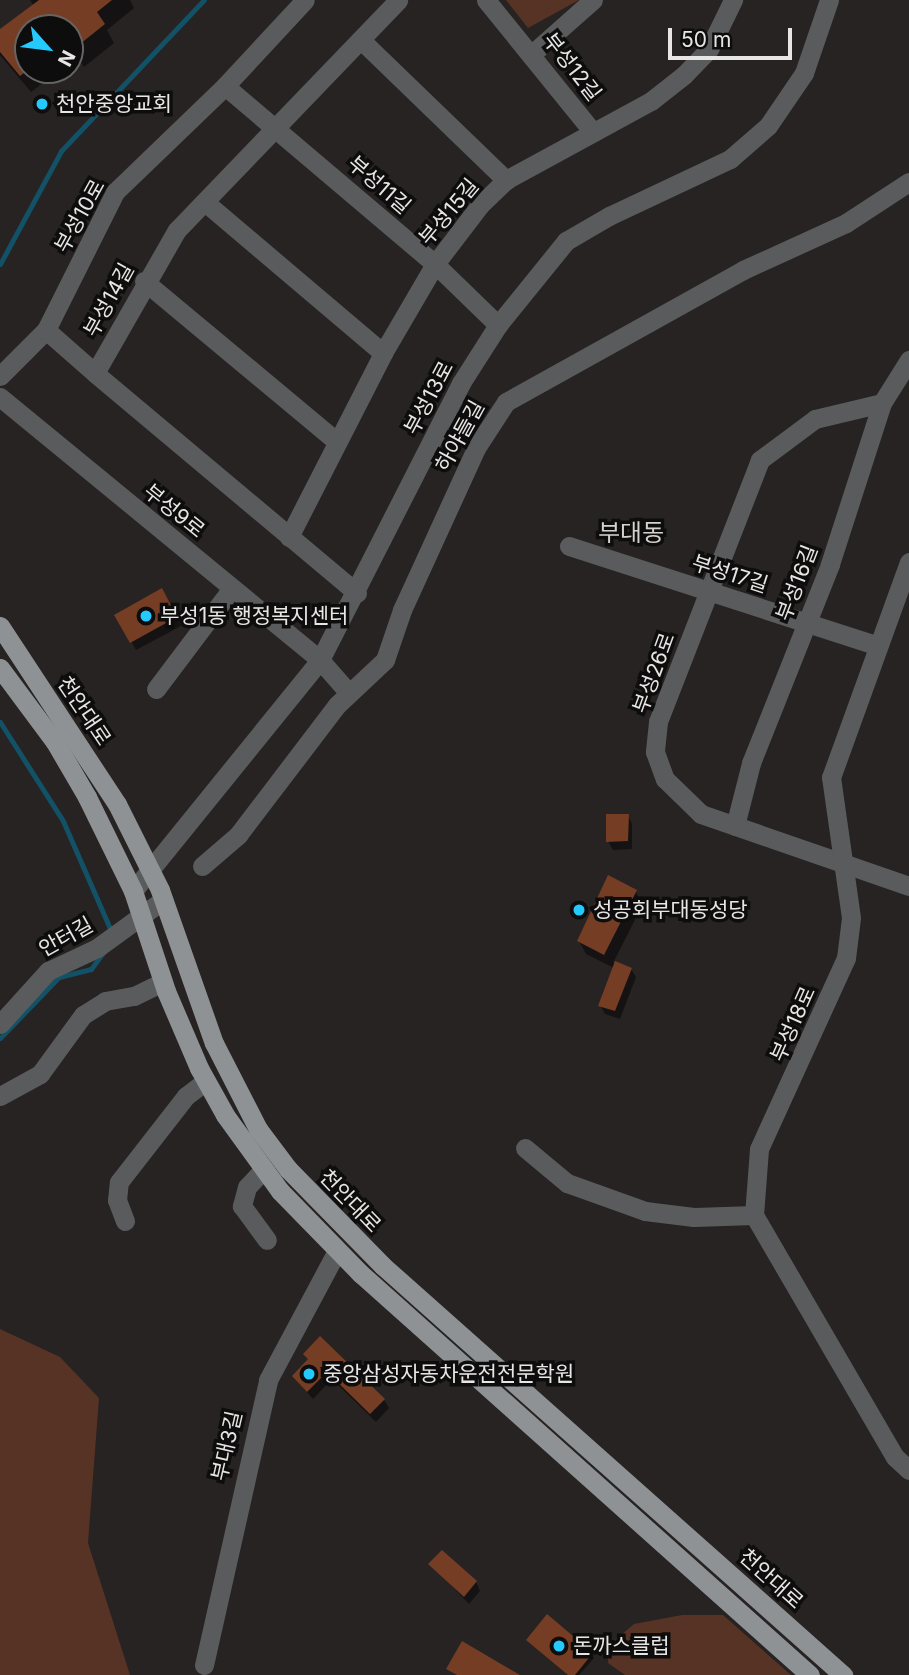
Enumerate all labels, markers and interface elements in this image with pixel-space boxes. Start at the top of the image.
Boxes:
north arrow [14,14,84,84]
scale bar [671,14,795,58]
text: 50 m [681,27,731,52]
street label: 부성12길 [538,28,606,106]
text: N [53,46,80,70]
place label: 천안중앙교회 [56,91,172,117]
marker: 천안중앙교회 [34,96,50,112]
street label: 부성11길 [342,151,416,219]
street label: 부성15길 [414,174,484,250]
street label: 부성10로 [50,175,110,257]
street label: 부성14길 [79,259,139,341]
street label: 부성13로 [399,357,459,439]
street label: 하야들길 [430,396,490,476]
street label: 부성9로 [138,479,210,543]
district label: 부대동 [598,519,664,547]
street label: 부성16길 [771,541,823,625]
street label: 부성17길 [689,550,771,598]
place label: 부성1동 행정복지센터 [160,603,348,629]
marker: 부성1동 행정복지센터 [138,608,154,624]
street label: 부성26로 [628,629,680,717]
street label: 천안대로 [52,672,116,750]
place label: 성공회부대동성당 [593,897,748,923]
marker: 성공회부대동성당 [571,902,587,918]
street label: 안터길 [35,912,97,962]
street label: 부성18로 [765,983,821,1065]
street label: 천안대로 [314,1164,386,1238]
place label: 중앙삼성자동차운전전문학원 [323,1361,574,1387]
marker: 중앙삼성자동차운전전문학원 [301,1366,317,1382]
street label: 부대3길 [207,1409,247,1483]
street label: 천안대로 [734,1544,808,1614]
place label: 돈까스클럽 [573,1633,670,1659]
marker: 돈까스클럽 [551,1638,567,1654]

